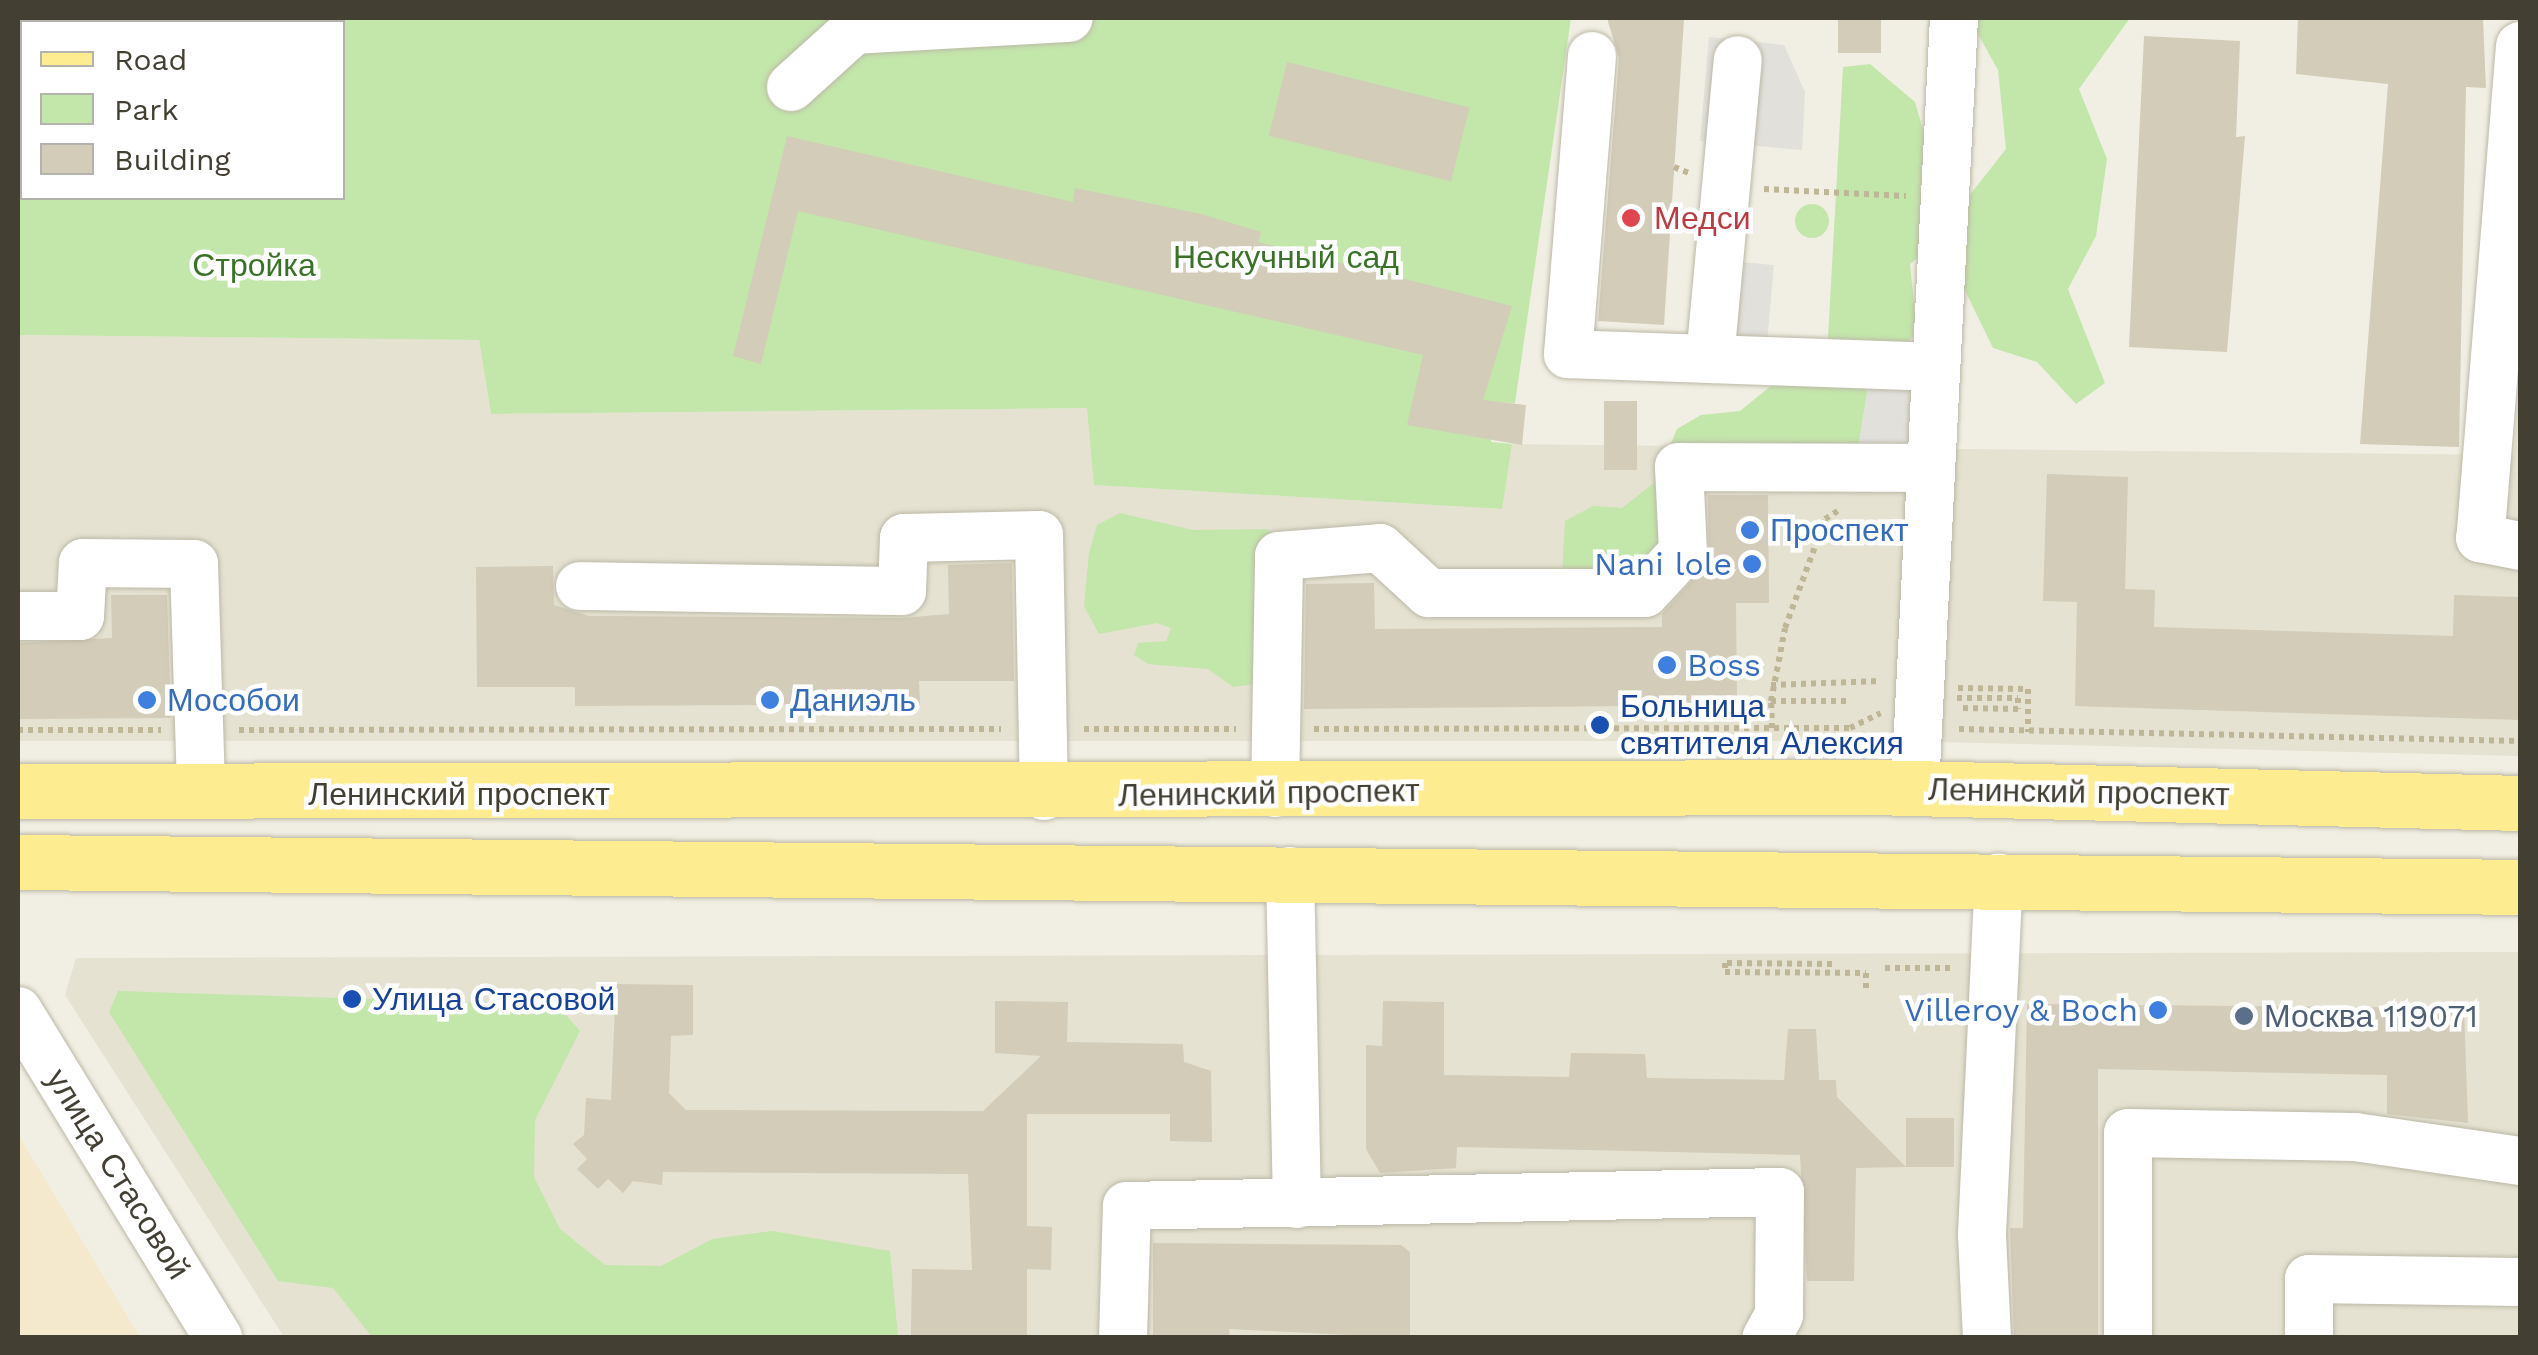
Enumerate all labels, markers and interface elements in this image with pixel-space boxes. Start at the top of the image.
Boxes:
legend [20,20,345,200]
text: Road [114,42,187,77]
text: Park [114,92,179,127]
text: Building [114,142,231,177]
place label: Медси [1654,199,1751,237]
marker: Медси [1618,205,1644,231]
park label: Нескучный сад [1173,238,1399,276]
park label: Стройка [192,246,316,284]
place label: Проспект [1770,511,1909,549]
marker: Проспект [1739,519,1761,541]
place label: Nani lole [1594,545,1732,583]
marker: Nani lole [1741,553,1763,575]
place label: Boss [1687,646,1761,684]
marker: Boss [1656,654,1678,676]
place label: Мособои [167,681,300,719]
place label: Даниэль [790,681,916,719]
place label: Больница святителя Алексия [1620,688,1904,763]
marker: Мособои [136,689,158,711]
marker: Даниэль [759,689,781,711]
marker: Больница святителя Алексия [1589,714,1611,736]
street label: Ленинский проспект [1928,770,2230,814]
street label: Ленинский проспект [1118,771,1420,815]
street label: Ленинский проспект [308,775,610,813]
place label: Улица Стасовой [372,980,615,1018]
marker: Улица Стасовой [341,988,363,1010]
place label: Villeroy & Boch [1903,991,2138,1029]
place label: Москва 119071 [2264,997,2479,1035]
marker: Villeroy & Boch [2147,999,2169,1021]
marker: Москва 119071 [2233,1005,2255,1027]
street label: улица Стасовой [38,1062,198,1286]

